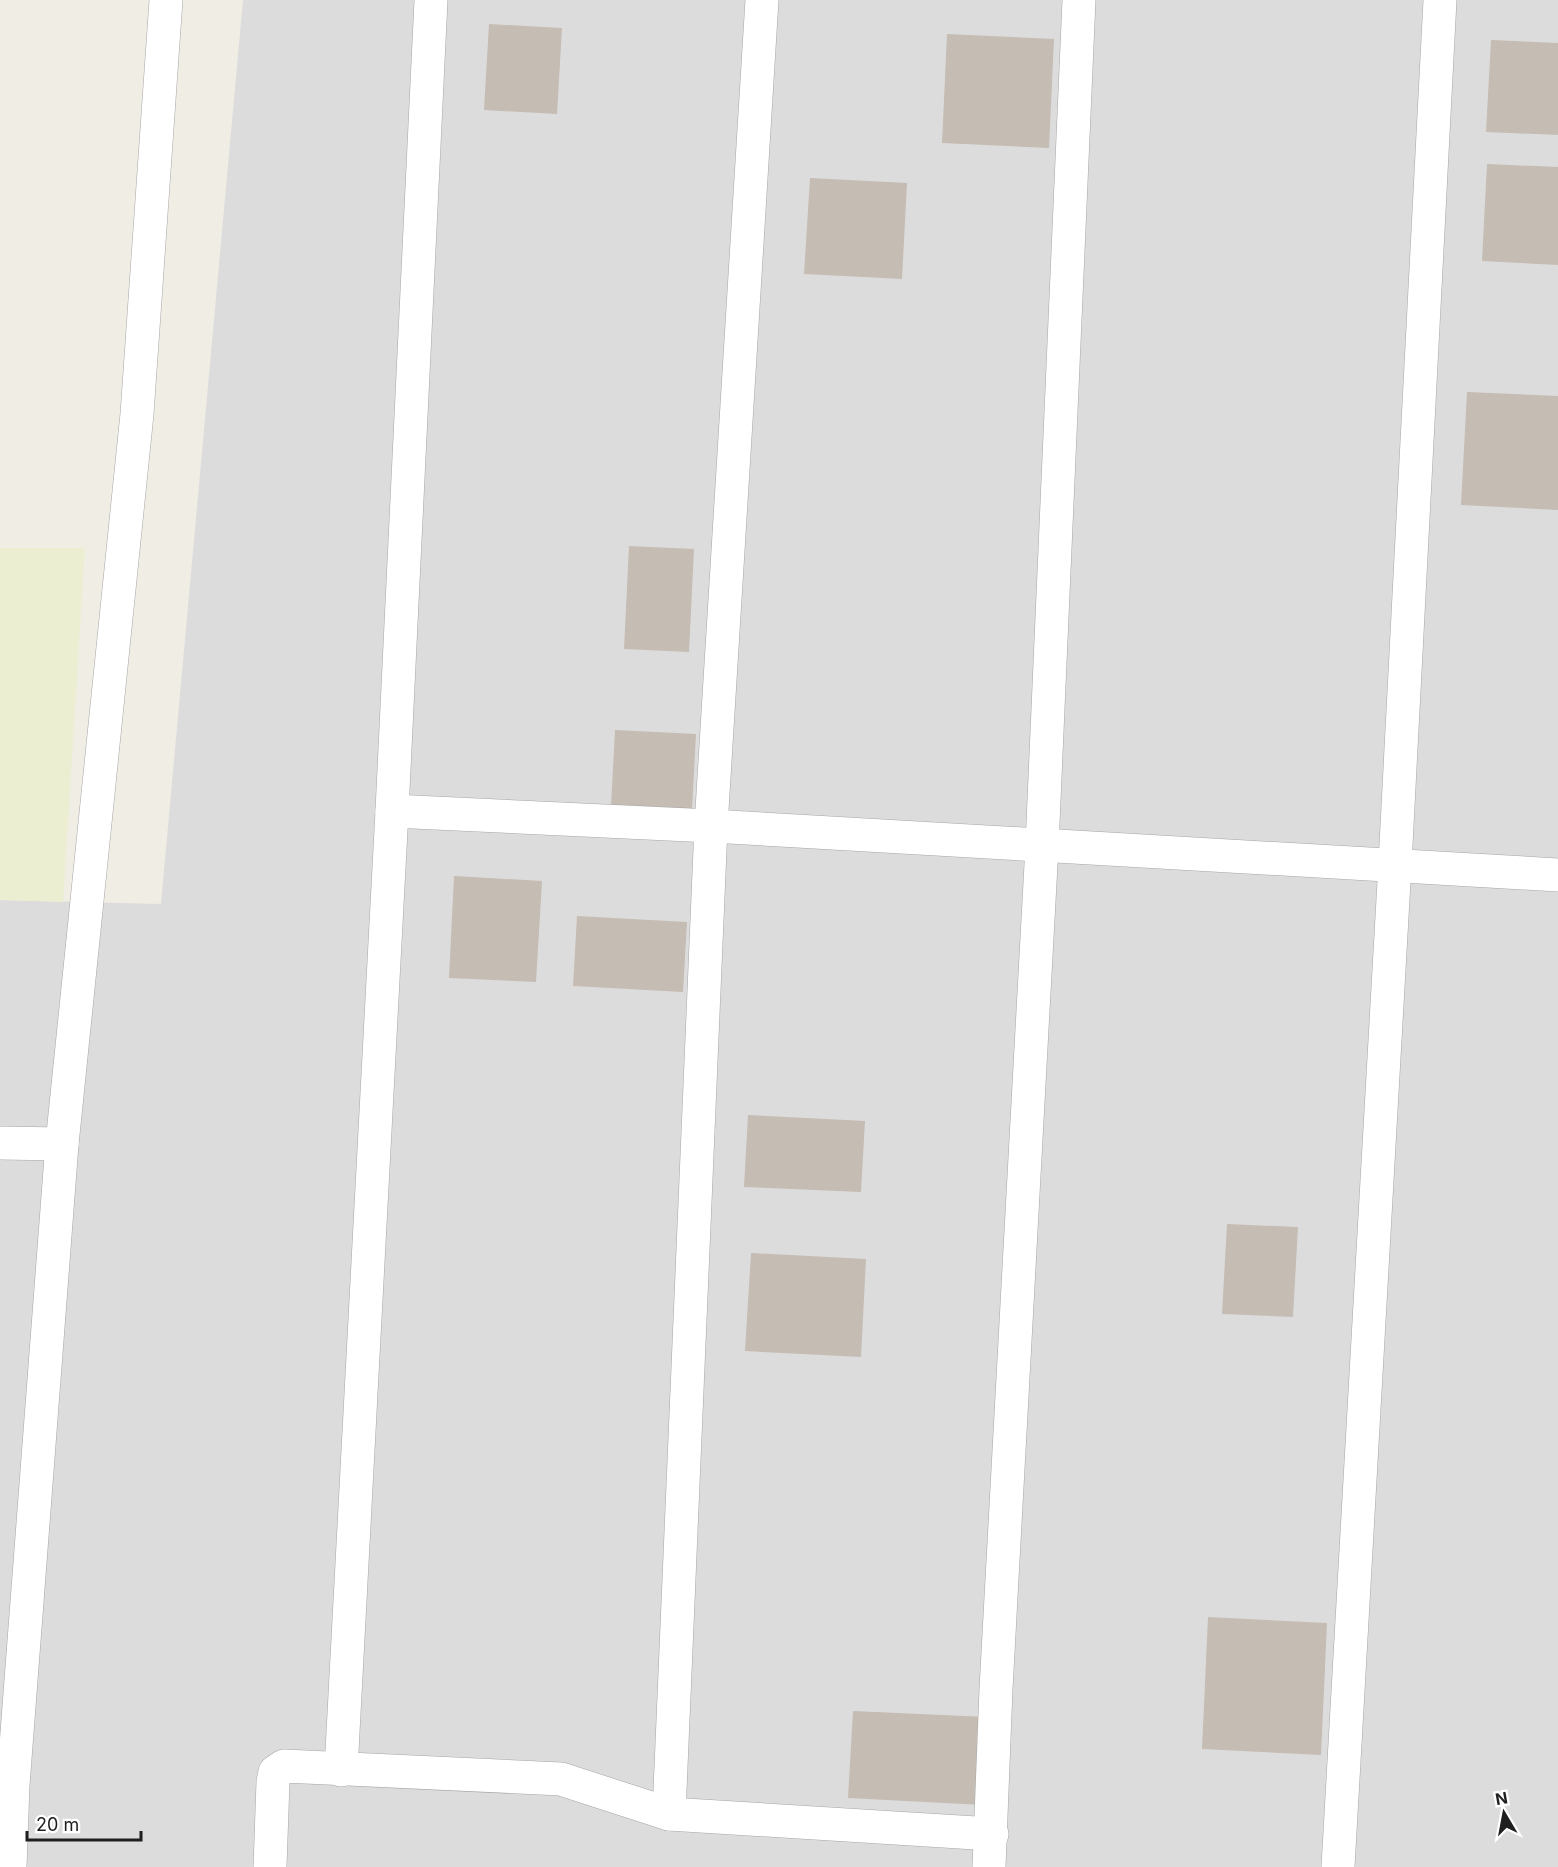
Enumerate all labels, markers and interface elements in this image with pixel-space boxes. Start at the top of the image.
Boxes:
north arrow [1474,1783,1534,1843]
text: N [1494,1787,1509,1809]
scale bar [27,1804,141,1842]
text: 20 m [36,1814,79,1835]

